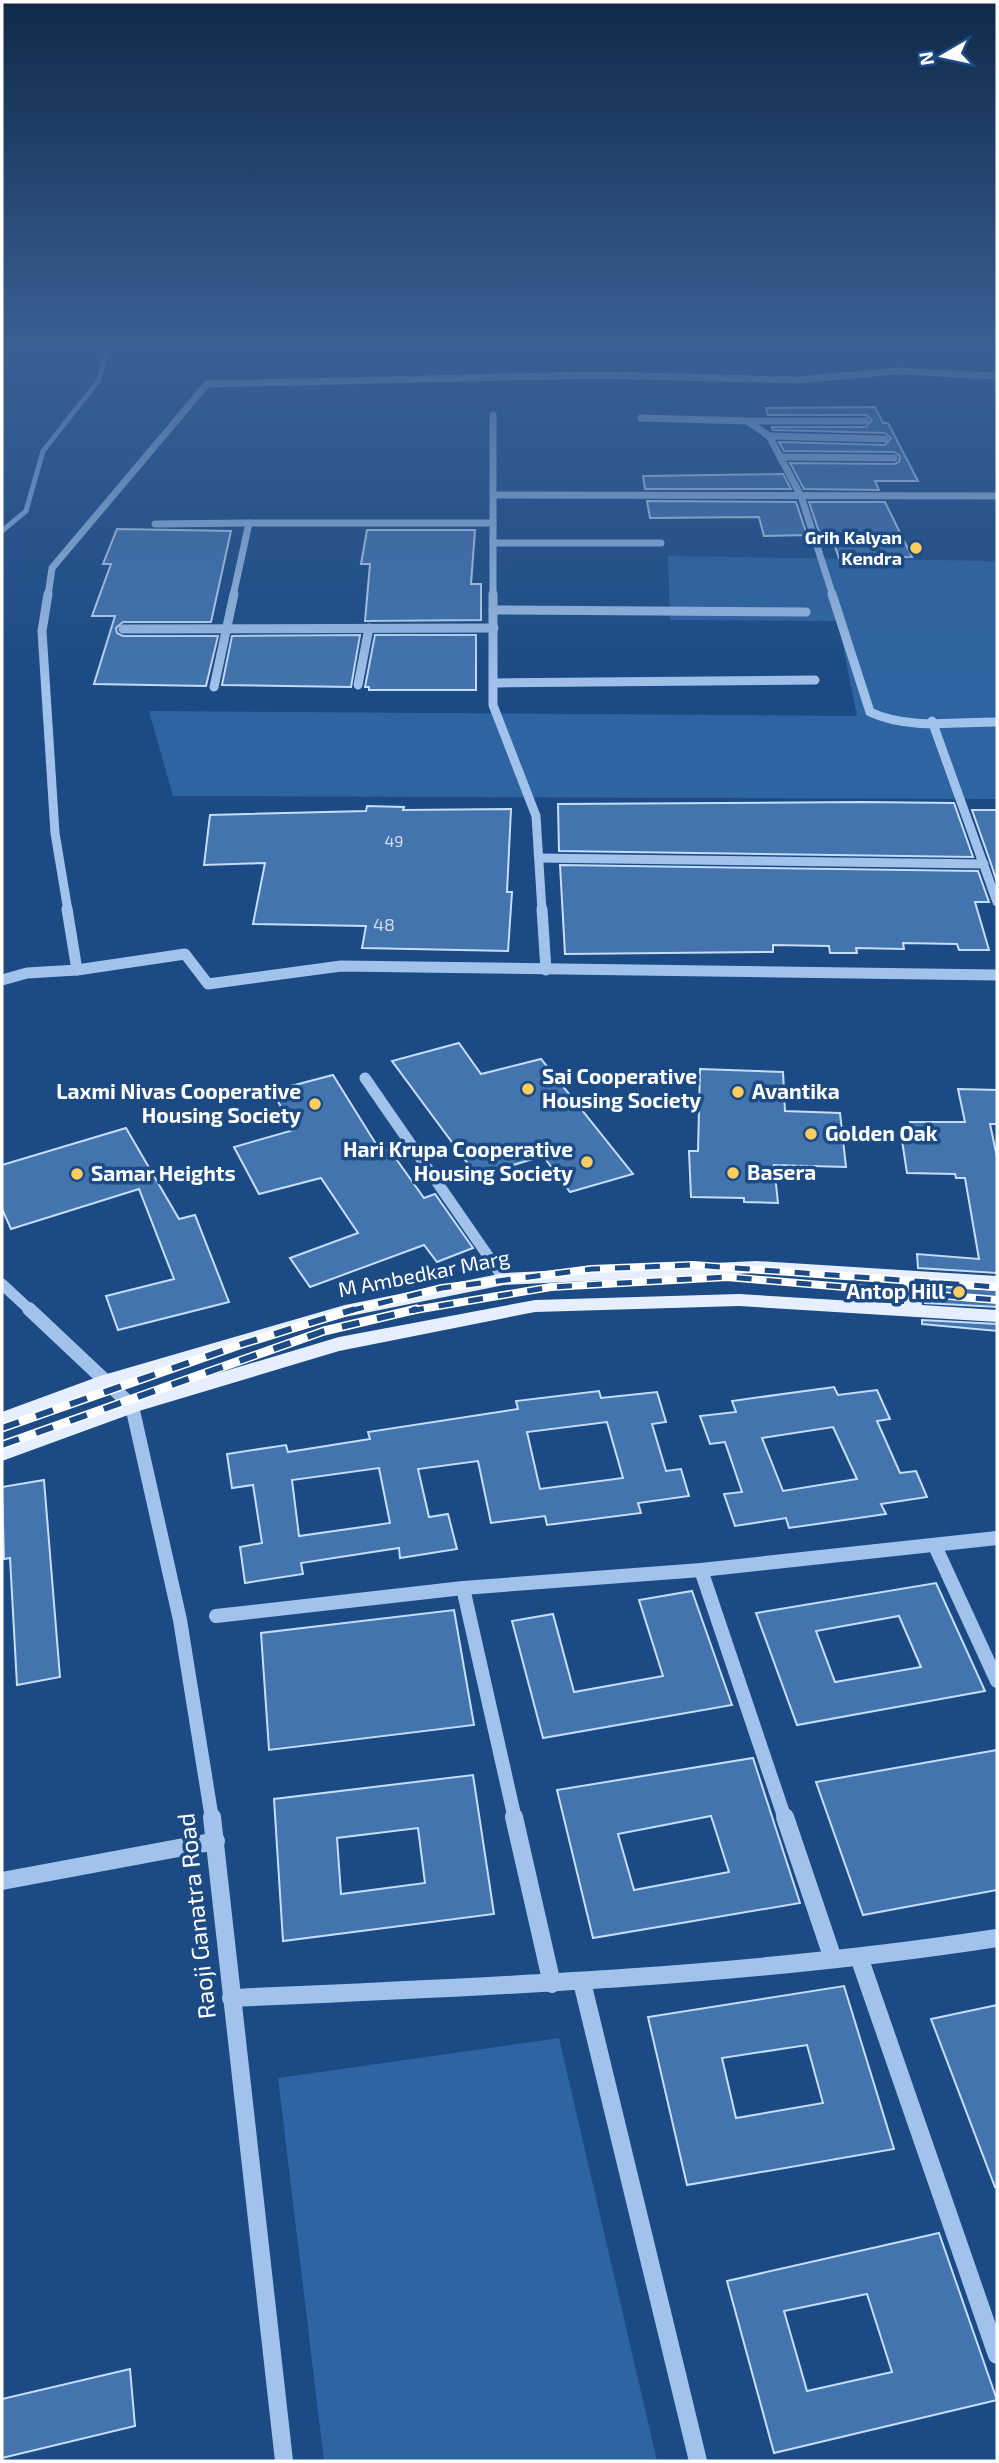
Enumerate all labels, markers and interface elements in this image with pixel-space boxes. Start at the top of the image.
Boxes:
north arrow [908,21,978,91]
text: N [913,50,938,67]
place label: Grih Kalyan Kendra [805,526,902,569]
marker: Grih Kalyan Kendra [908,540,924,556]
house number: 49 [385,831,404,850]
house number: 48 [373,913,395,935]
place label: Sai Cooperative Housing Society [542,1063,701,1113]
place label: Laxmi Nivas Cooperative Housing Society [56,1078,301,1128]
place label: Avantika [752,1078,840,1103]
marker: Sai Cooperative Housing Society [520,1081,536,1097]
marker: Avantika [730,1084,746,1100]
marker: Laxmi Nivas Cooperative Housing Society [307,1096,323,1112]
place label: Golden Oak [825,1120,938,1145]
marker: Golden Oak [803,1126,819,1142]
place label: Hari Krupa Cooperative Housing Society [343,1136,573,1186]
marker: Hari Krupa Cooperative Housing Society [579,1154,595,1170]
place label: Basera [747,1159,816,1184]
place label: Samar Heights [91,1160,236,1185]
marker: Basera [725,1165,741,1181]
marker: Samar Heights [69,1166,85,1182]
street label: M Ambedkar Marg [336,1244,512,1301]
place label: Antop Hill [846,1278,945,1303]
marker: Antop Hill [951,1284,967,1300]
street label: Raoji Ganatra Road [170,1812,221,2021]

